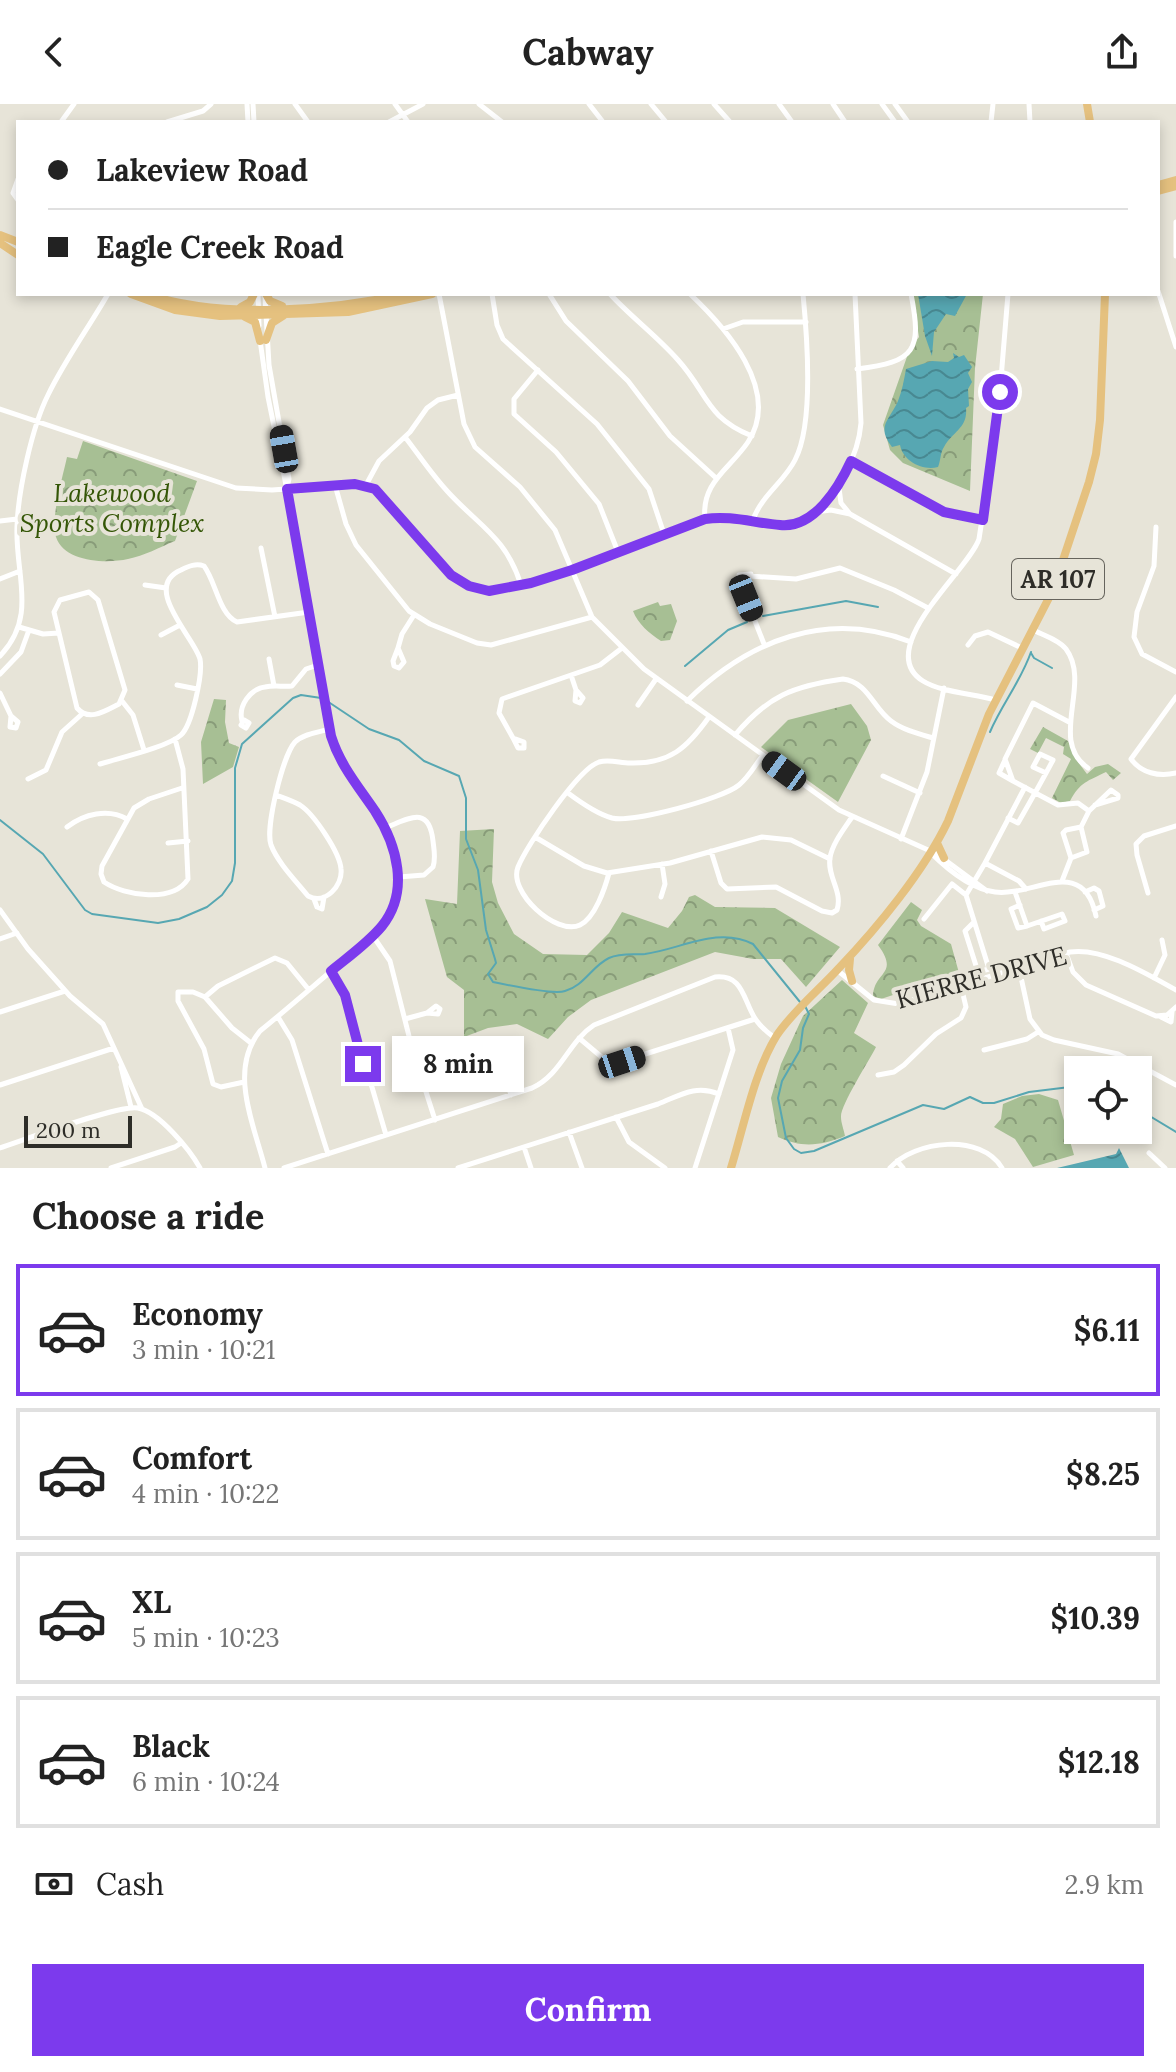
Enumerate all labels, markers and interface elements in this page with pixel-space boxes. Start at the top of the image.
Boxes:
text: Cabway [522,29,654,75]
icon: back [32,30,76,74]
icon: share [1100,30,1144,74]
text: Lakeview Road [96,151,308,189]
text: Eagle Creek Road [96,228,344,266]
route start [982,374,1018,410]
car [268,423,300,475]
park label: Lakewood Sports Complex [20,476,204,539]
road number: AR 107 [1012,559,1104,599]
car [726,571,766,625]
car [758,747,810,795]
street label: KIERRE DRIVE [892,938,1070,1016]
callout: 8 min [391,1036,523,1092]
car [595,1043,649,1081]
route end [345,1046,381,1082]
text: 8 min [423,1047,493,1080]
map controls [1064,1056,1152,1144]
button: locate [1064,1056,1152,1144]
scale bar [24,1112,132,1148]
text: 200 m [36,1116,101,1144]
text: Choose a ride [32,1193,264,1239]
icon: car [36,1294,108,1366]
text: Economy [132,1295,263,1333]
text: $6.11 [1074,1311,1140,1349]
text: 3 min · 10:21 [132,1333,275,1366]
icon: car [36,1438,108,1510]
text: Comfort [132,1439,252,1477]
text: $8.25 [1066,1455,1140,1493]
text: 4 min · 10:22 [132,1477,279,1510]
icon: car [36,1582,108,1654]
text: XL [132,1583,171,1621]
text: $10.39 [1051,1599,1140,1637]
text: 5 min · 10:23 [132,1621,280,1654]
icon: car [36,1726,108,1798]
text: Black [132,1727,210,1765]
text: $12.18 [1058,1743,1140,1781]
text: 6 min · 10:24 [132,1765,280,1798]
icon: cash [32,1862,76,1906]
text: Cash [96,1865,164,1903]
text: 2.9 km [1065,1868,1144,1901]
button: Confirm [32,1964,1144,2056]

